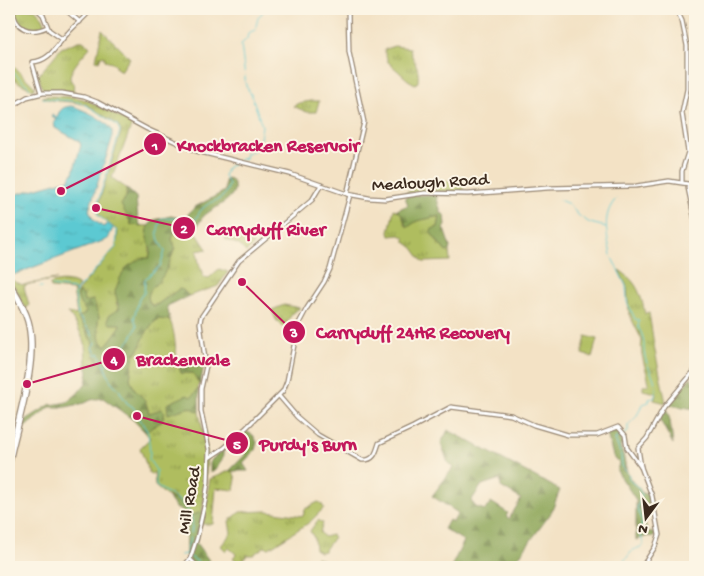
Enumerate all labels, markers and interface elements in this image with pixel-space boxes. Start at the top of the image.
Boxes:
callout: Knockbracken Reservoir [142,127,370,161]
text: Knockbracken Reservoir [176,136,361,159]
text: 1 [151,138,158,156]
street label: Mealough Road [371,170,491,197]
callout: Carryduff River [171,211,335,245]
text: Carryduff River [206,220,328,243]
text: 2 [180,221,188,239]
callout: Carryduff 24HR Recovery [282,315,520,349]
text: Carryduff 24HR Recovery [315,323,511,346]
text: 3 [289,325,298,343]
callout: Brackenvale [102,342,240,376]
text: Brackenvale [135,350,231,373]
text: 4 [109,352,118,370]
callout: Purdy's Burn [224,426,367,460]
text: Purdy's Burn [258,435,358,458]
text: 5 [233,437,241,455]
street label: Mill Road [174,464,207,536]
north arrow [622,494,672,544]
text: N [637,519,650,538]

